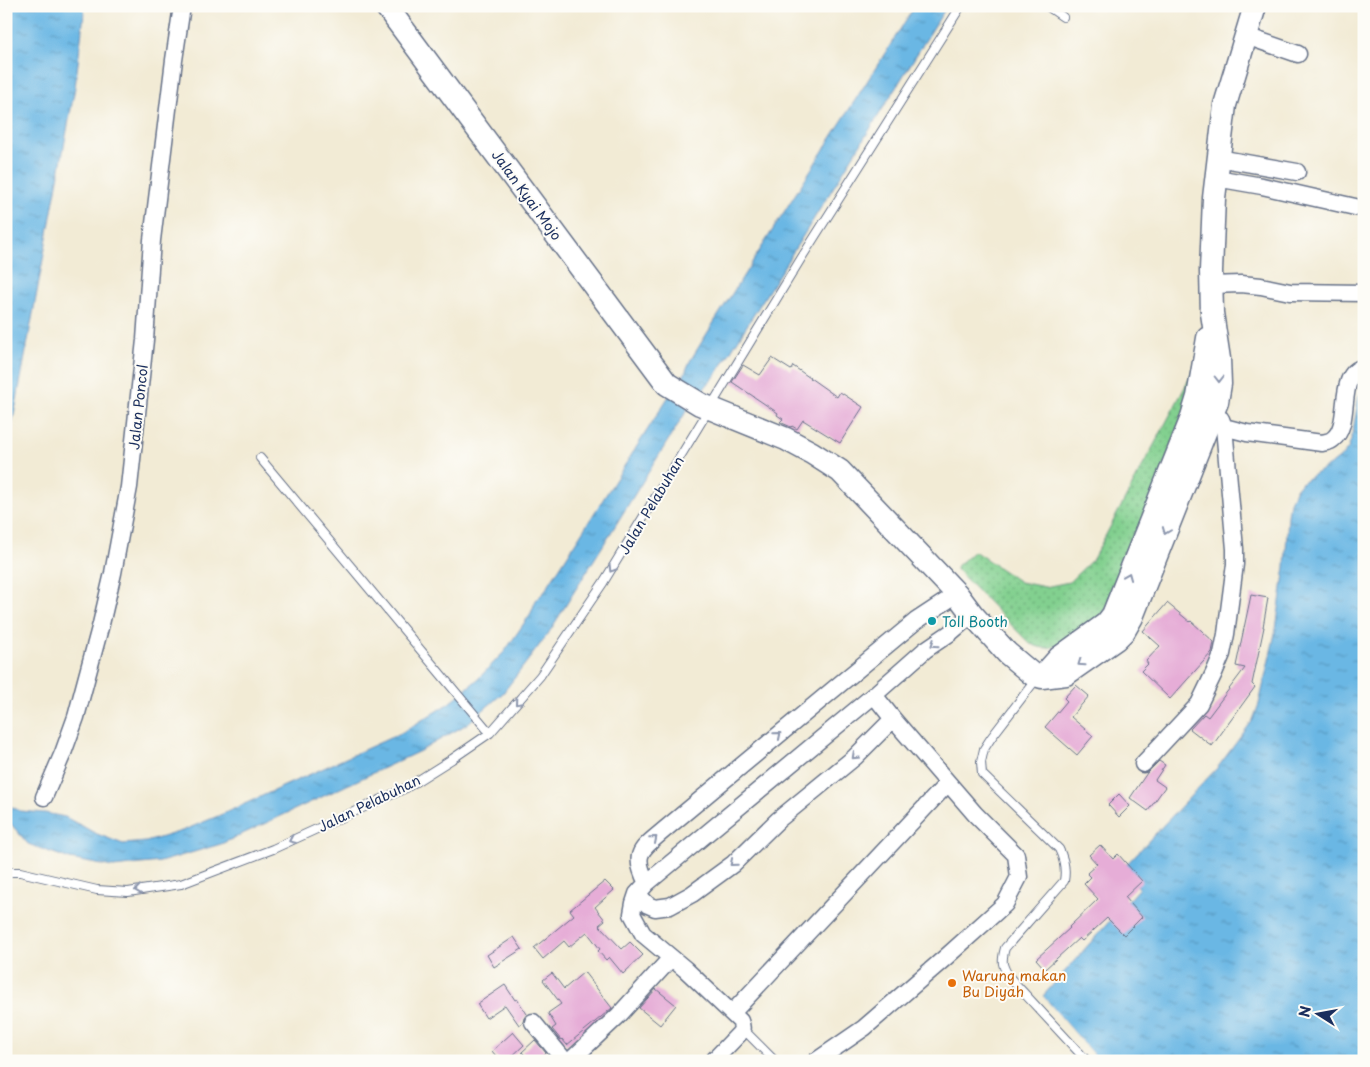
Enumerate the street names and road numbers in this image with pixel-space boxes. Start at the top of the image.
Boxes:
street label: Jalan Kyai Mojo [487,145,567,245]
street label: Jalan Poncol [123,363,153,451]
street label: Jalan Pelabuhan [613,452,689,558]
street label: Jalan Pelabuhan [314,769,424,837]

